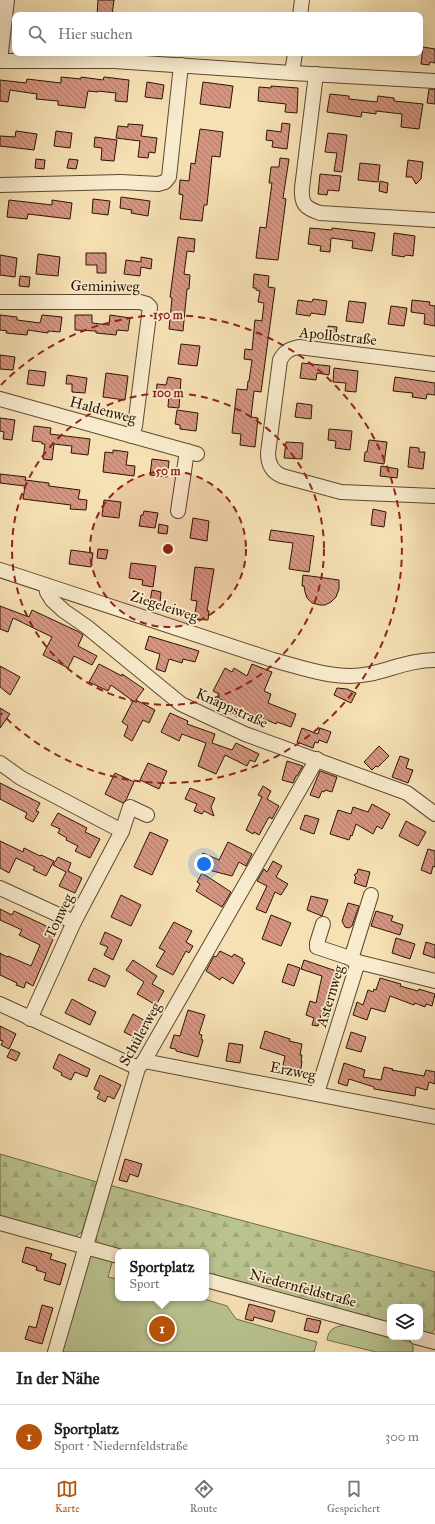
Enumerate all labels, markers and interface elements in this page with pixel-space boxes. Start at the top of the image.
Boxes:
search box [12,12,423,56]
icon: search [26,23,48,45]
text: Hier suchen [58,25,133,43]
street label: Geminiweg [70,276,141,296]
text: 150 m [153,308,184,322]
street label: Apollostraße [297,323,378,349]
text: 100 m [152,386,185,400]
street label: Haldenweg [68,393,139,428]
text: 50 m [155,464,182,478]
centre of rings [161,542,175,556]
street label: Ziegeleiweg [128,587,201,626]
street label: Knappstraße [193,684,271,732]
your location [194,854,214,874]
street label: Tonweg [40,890,78,941]
street label: Asternweg [312,962,348,1030]
street label: Schülerweg [115,998,165,1069]
street label: Erzweg [269,1058,318,1084]
popup [115,1249,209,1301]
text: Sportplatz [130,1258,194,1276]
street label: Niedernfeldstraße [248,1265,358,1311]
text: Sport [130,1276,160,1292]
map controls [387,1304,423,1340]
button: layers [387,1304,423,1340]
pin: 1 [149,1314,175,1344]
text: In der Nähe [16,1368,100,1389]
text: Sportplatz [54,1420,119,1438]
text: 1 [26,1429,32,1445]
text: 300 m [385,1429,419,1445]
text: Sport · Niedernfeldstraße [54,1438,188,1454]
tab: Karte [55,1478,80,1515]
tab: Route [190,1478,217,1515]
tab: Gespeichert [327,1478,380,1515]

